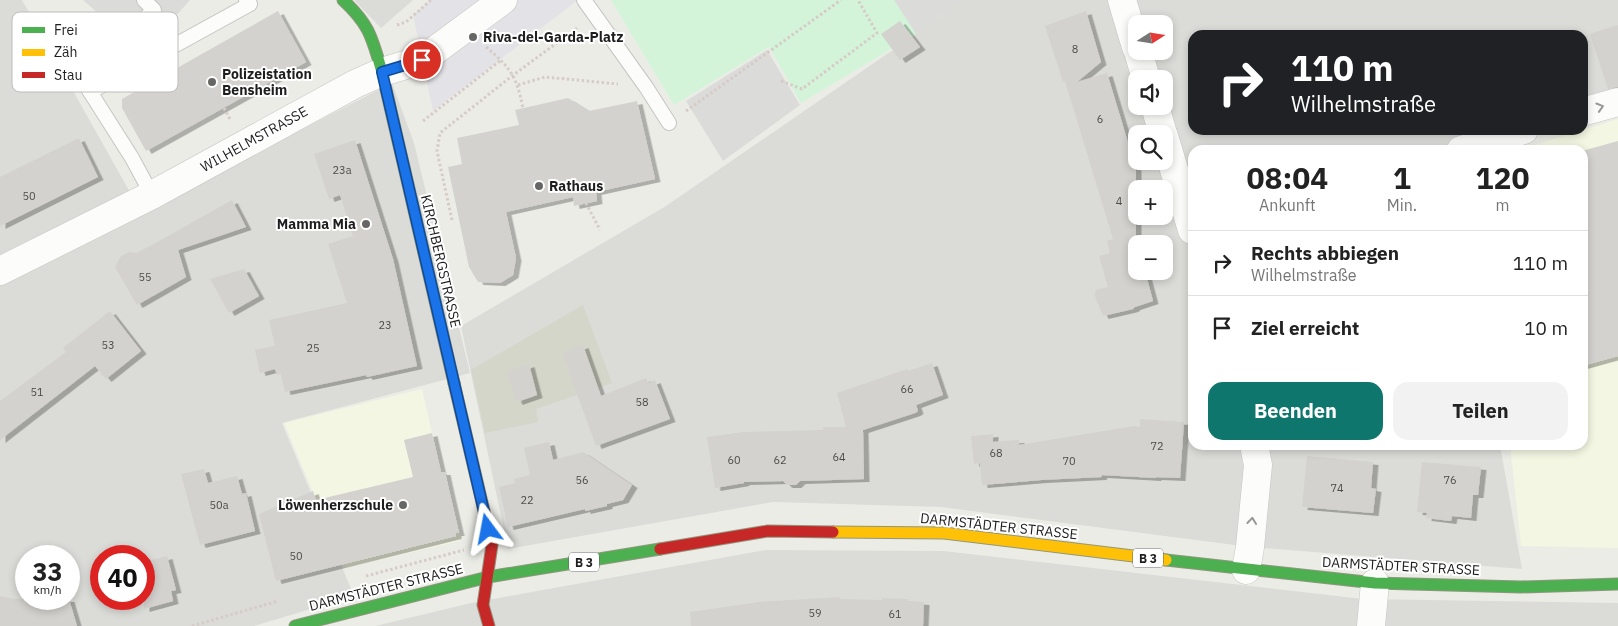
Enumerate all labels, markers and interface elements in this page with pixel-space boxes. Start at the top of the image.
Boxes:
legend [12,12,178,92]
north arrow [1128,15,1172,60]
map controls [1128,15,1173,280]
text: Frei [54,21,78,39]
place label: Riva-del-Garda-Platz [483,28,623,46]
marker: Riva-del-Garda-Platz [467,31,479,43]
pin [401,39,443,81]
house number: 8 [1072,42,1078,56]
text: Zäh [54,43,78,61]
text: 110 m [1291,45,1394,91]
icon: arrive [408,46,436,74]
icon: right [1208,50,1273,115]
place label: Polizeistation Bensheim [222,65,312,99]
text: Stau [54,66,82,84]
button: sound [1128,70,1173,115]
marker: Polizeistation Bensheim [206,76,218,88]
text: Wilhelmstraße [1291,89,1436,118]
street label: WILHELMSTRASSE [197,102,311,176]
one-way arrow [1596,103,1604,113]
house number: 6 [1097,112,1103,126]
button: search [1128,125,1173,170]
text: 08:04 [1246,158,1328,197]
text: 1 [1393,158,1411,197]
text: 120 [1476,158,1530,197]
house number: 23a [332,163,352,177]
place label: Rathaus [549,177,603,195]
marker: Rathaus [533,180,545,192]
button: + [1128,180,1173,225]
house number: 50 [22,189,36,203]
street label: KIRCHBERGSTRASSE [417,193,465,329]
house number: 4 [1116,194,1123,208]
text: Ankunft [1259,195,1316,215]
text: Min. [1387,195,1417,215]
text: m [1496,195,1510,215]
place label: Mamma Mia [277,215,356,233]
marker: Mamma Mia [360,218,372,230]
button: − [1128,235,1173,280]
text: Rechts abbiegen [1251,241,1399,265]
icon: right [1208,249,1236,277]
text: 110 m [1513,251,1568,275]
text: Wilhelmstraße [1251,265,1356,285]
house number: 55 [138,270,152,284]
icon: arrive [1208,314,1236,342]
text: Ziel erreicht [1251,316,1359,340]
text: 10 m [1524,316,1568,340]
house number: 23 [378,318,392,332]
house number: 53 [101,338,115,352]
house number: 25 [306,341,320,355]
house number: 66 [900,382,914,396]
button: Beenden [1208,382,1383,440]
button: Teilen [1393,382,1568,440]
house number: 51 [30,385,44,399]
house number: 58 [635,395,649,409]
house number: 72 [1150,439,1164,453]
house number: 68 [989,446,1003,460]
house number: 64 [832,450,846,464]
house number: 60 [727,453,741,467]
house number: 62 [773,453,787,467]
house number: 70 [1062,454,1076,468]
house number: 56 [575,473,589,487]
house number: 76 [1443,473,1457,487]
house number: 74 [1330,481,1344,495]
house number: 22 [520,493,534,507]
place label: Löwenherzschule [278,496,393,514]
house number: 50a [209,498,229,512]
marker: Löwenherzschule [397,499,409,511]
position arrow [461,502,513,554]
street label: DARMSTÄDTER STRASSE [919,509,1079,543]
one-way arrow [1246,517,1257,525]
speed limit sign: 40 [90,545,155,610]
road number: B 3 [1133,548,1163,568]
house number: 50 [289,549,303,563]
road number: B 3 [569,552,599,572]
street label: DARMSTÄDTER STRASSE [1322,553,1480,579]
text: 33 [32,555,63,588]
street label: DARMSTÄDTER STRASSE [307,559,465,615]
text: km/h [33,582,62,597]
house number: 59 [808,606,822,620]
house number: 61 [888,607,902,621]

